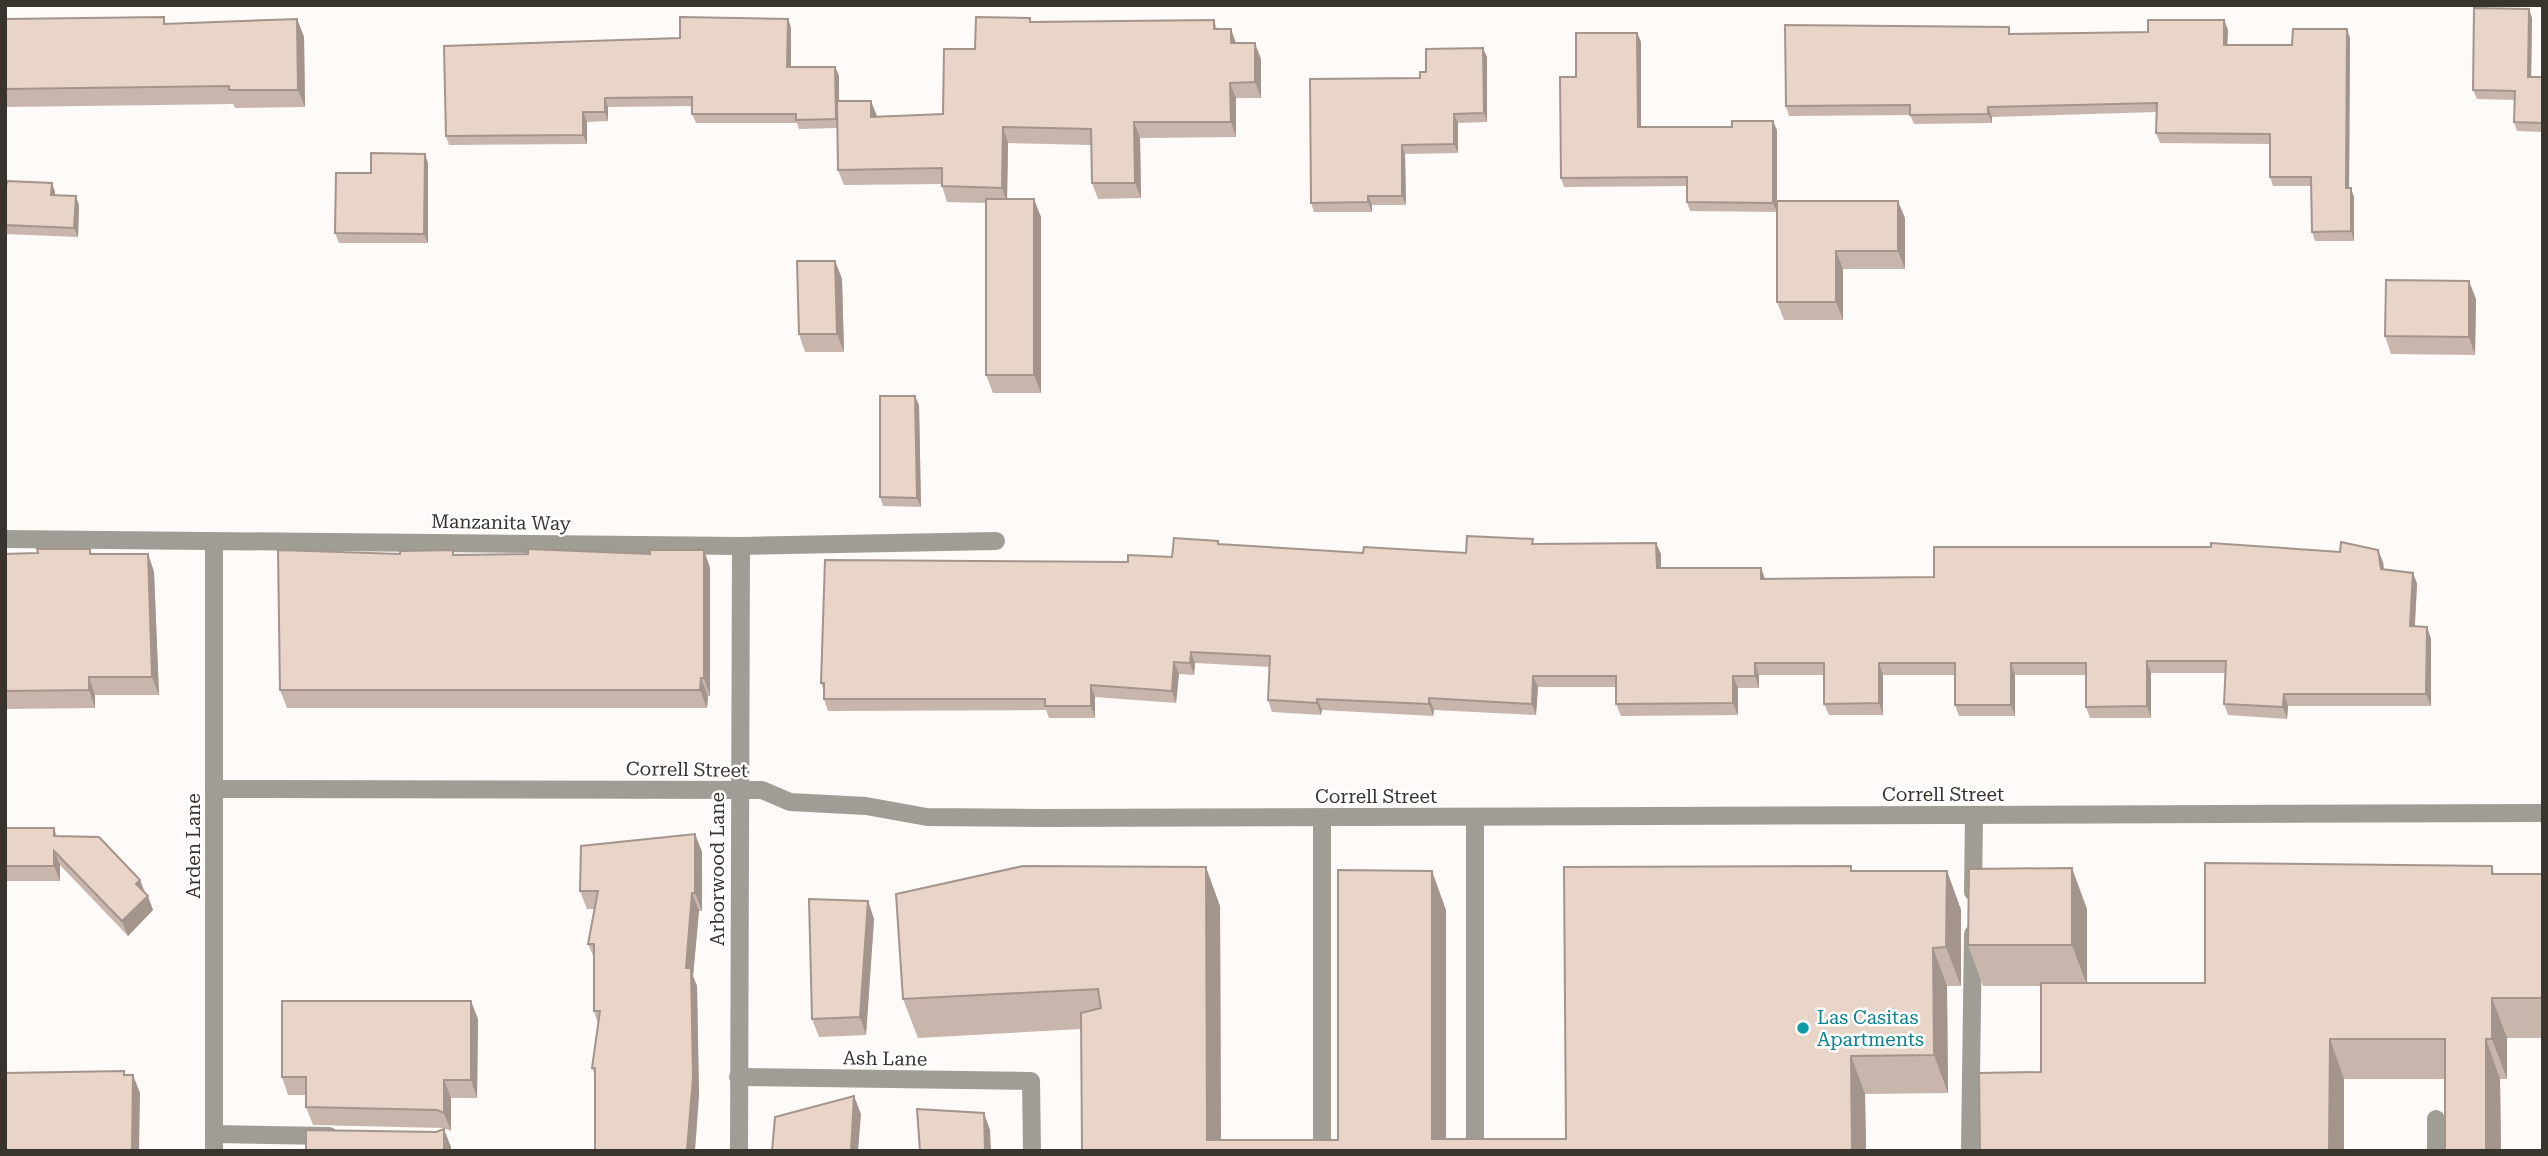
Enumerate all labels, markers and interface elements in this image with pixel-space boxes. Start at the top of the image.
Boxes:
street label: Manzanita Way [431,510,572,535]
street label: Correll Street [626,757,748,782]
street label: Correll Street [1882,783,2004,806]
street label: Correll Street [1315,785,1437,808]
street label: Arborwood Lane [706,792,729,946]
street label: Arden Lane [182,793,205,899]
place label: Las Casitas Apartments [1817,1006,1924,1051]
marker: Las Casitas Apartments [1795,1020,1811,1036]
street label: Ash Lane [843,1046,927,1071]

